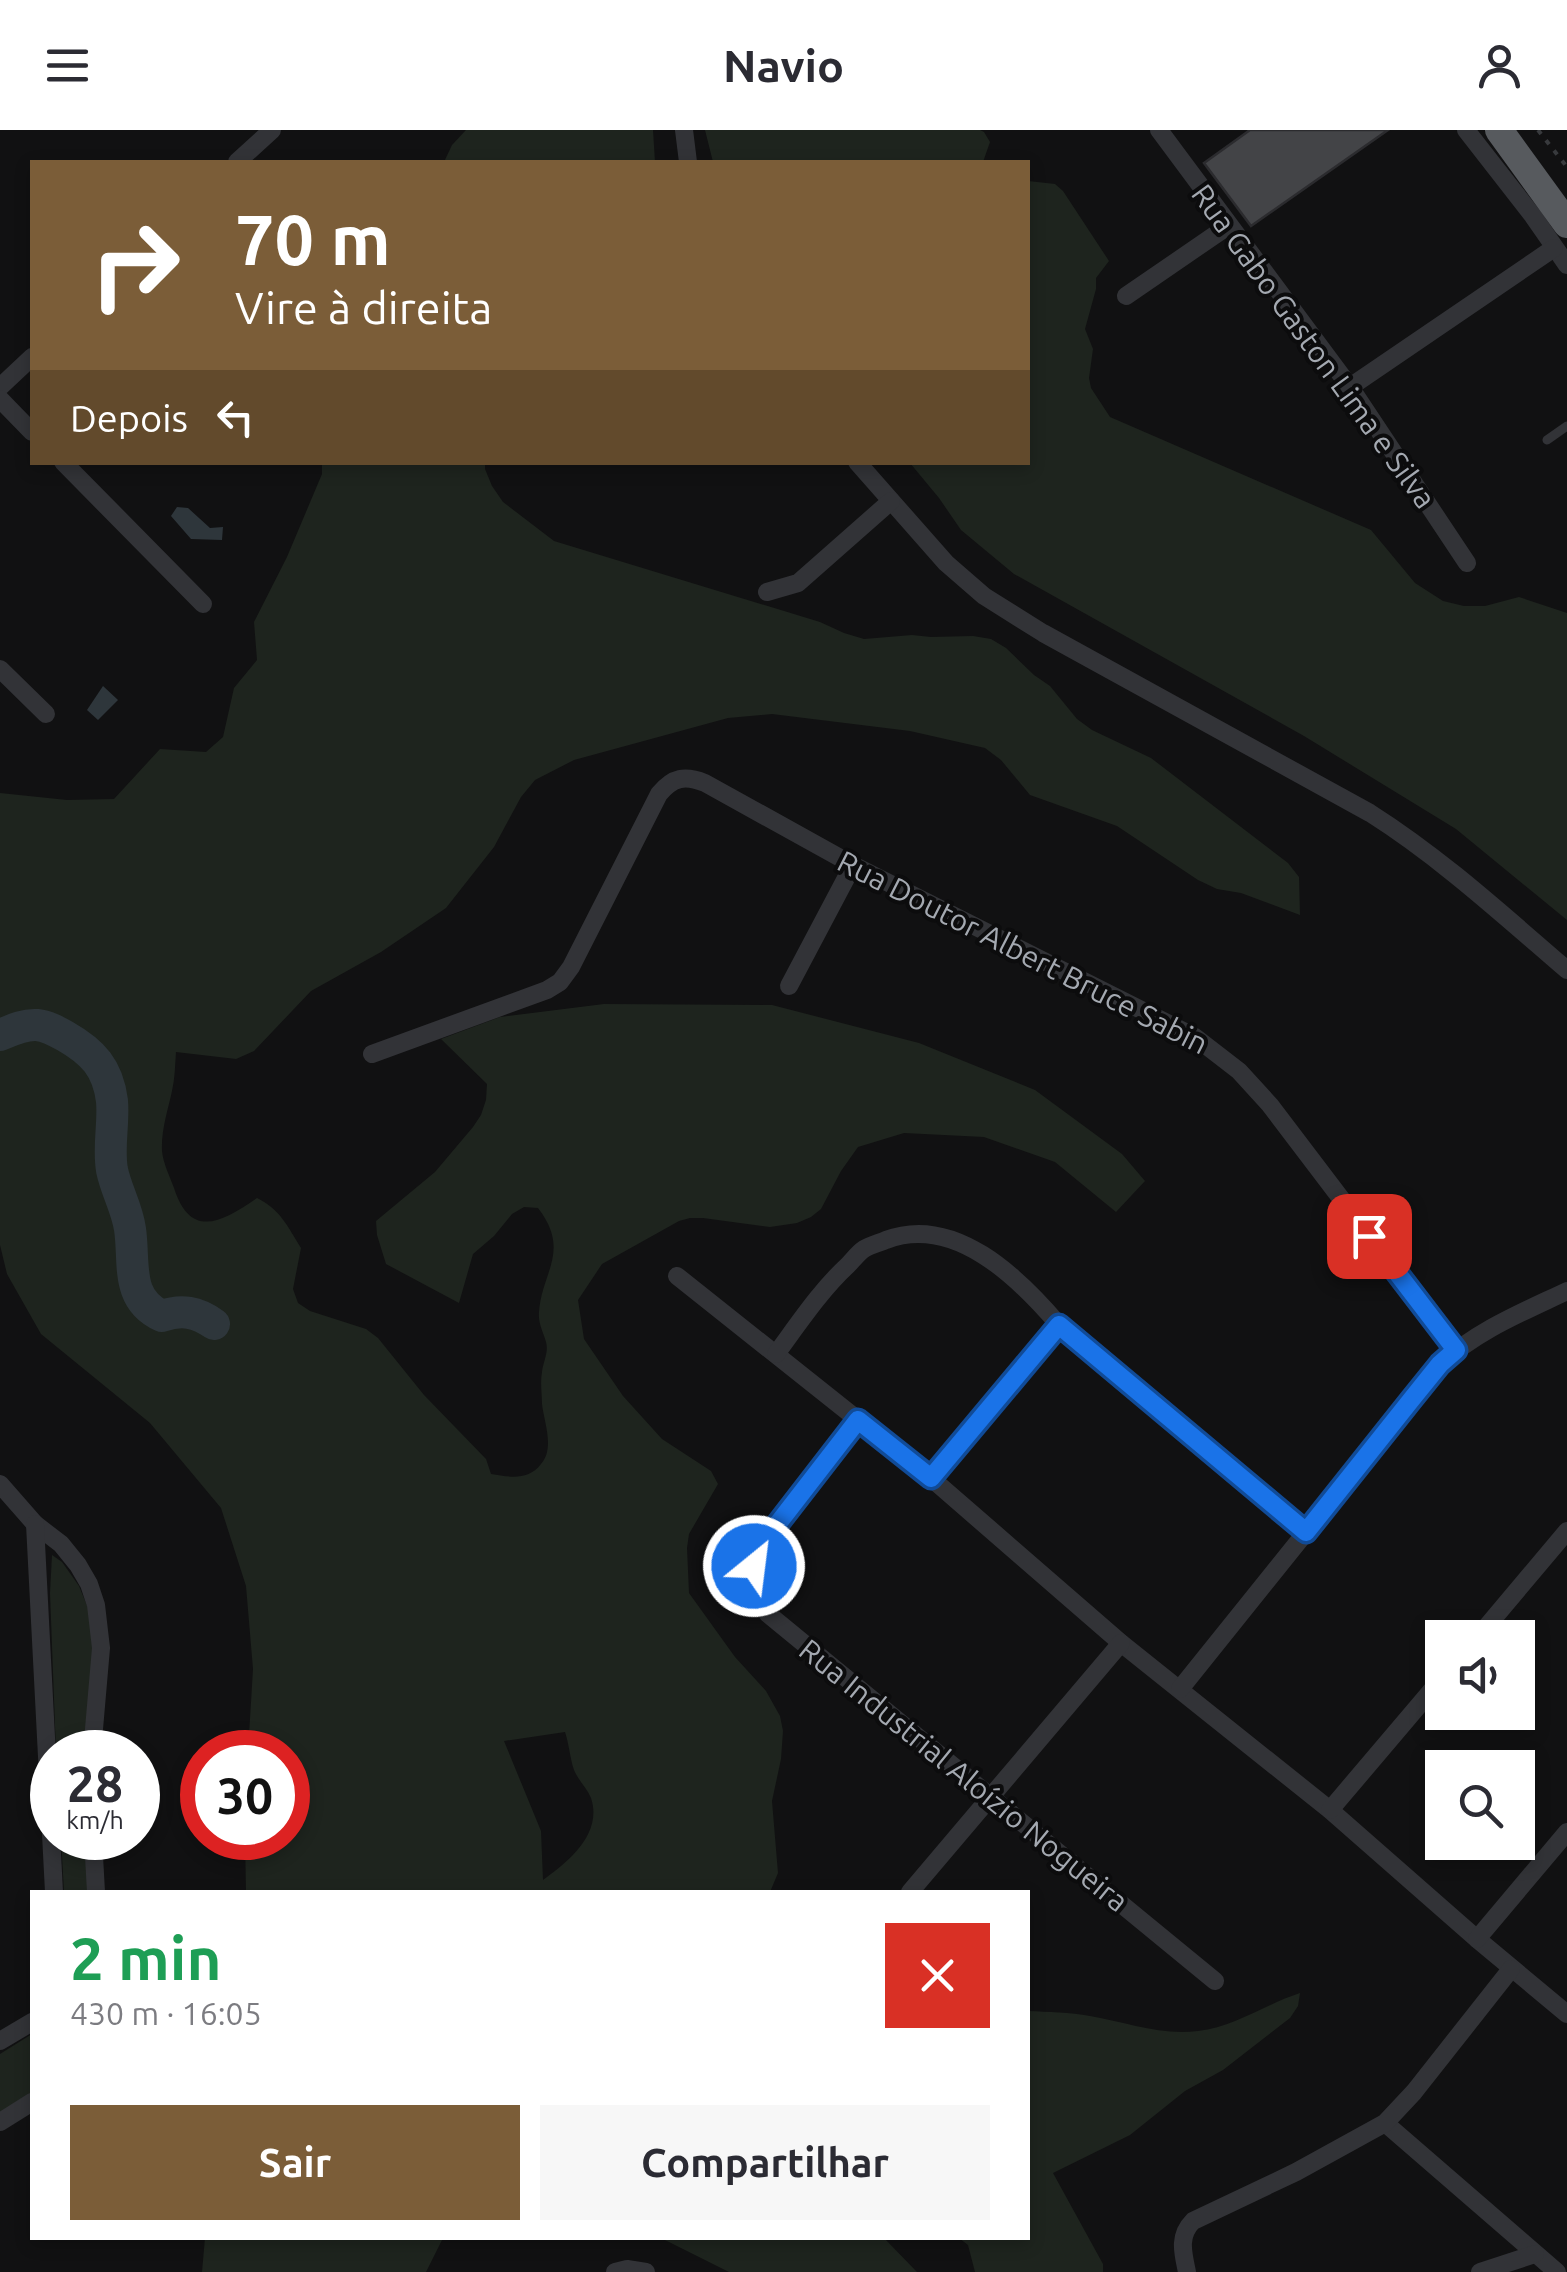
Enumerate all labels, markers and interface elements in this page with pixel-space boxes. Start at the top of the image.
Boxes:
icon: menu [40,38,95,93]
icon: person [1472,38,1527,93]
text: Navio [723,40,844,91]
street label: Rua Gabo Gaston Lima e Silva [1185,177,1443,515]
icon: right [70,200,200,330]
text: 70 m [235,200,391,278]
text: Vire à direita [235,282,492,333]
icon: left [208,390,263,445]
text: Depois [70,397,188,439]
street label: Rua Doutor Albert Bruce Sabin [832,844,1214,1060]
pin [1327,1194,1412,1279]
icon: arrive [1342,1209,1397,1264]
position arrow [702,1514,806,1618]
map controls [1425,1620,1535,1860]
button: sound [1425,1620,1535,1730]
street label: Rua Industrial Aloízio Nogueira [793,1632,1135,1918]
speed limit sign: 30 [180,1730,310,1860]
button: search [1425,1750,1535,1860]
text: 28 [67,1755,123,1811]
text: km/h [66,1806,124,1834]
button: close [885,1923,990,2028]
text: 2 min [70,1924,222,1991]
text: 430 m · 16:05 [70,1995,262,2031]
button: Sair [70,2105,520,2220]
button: Compartilhar [540,2105,990,2220]

